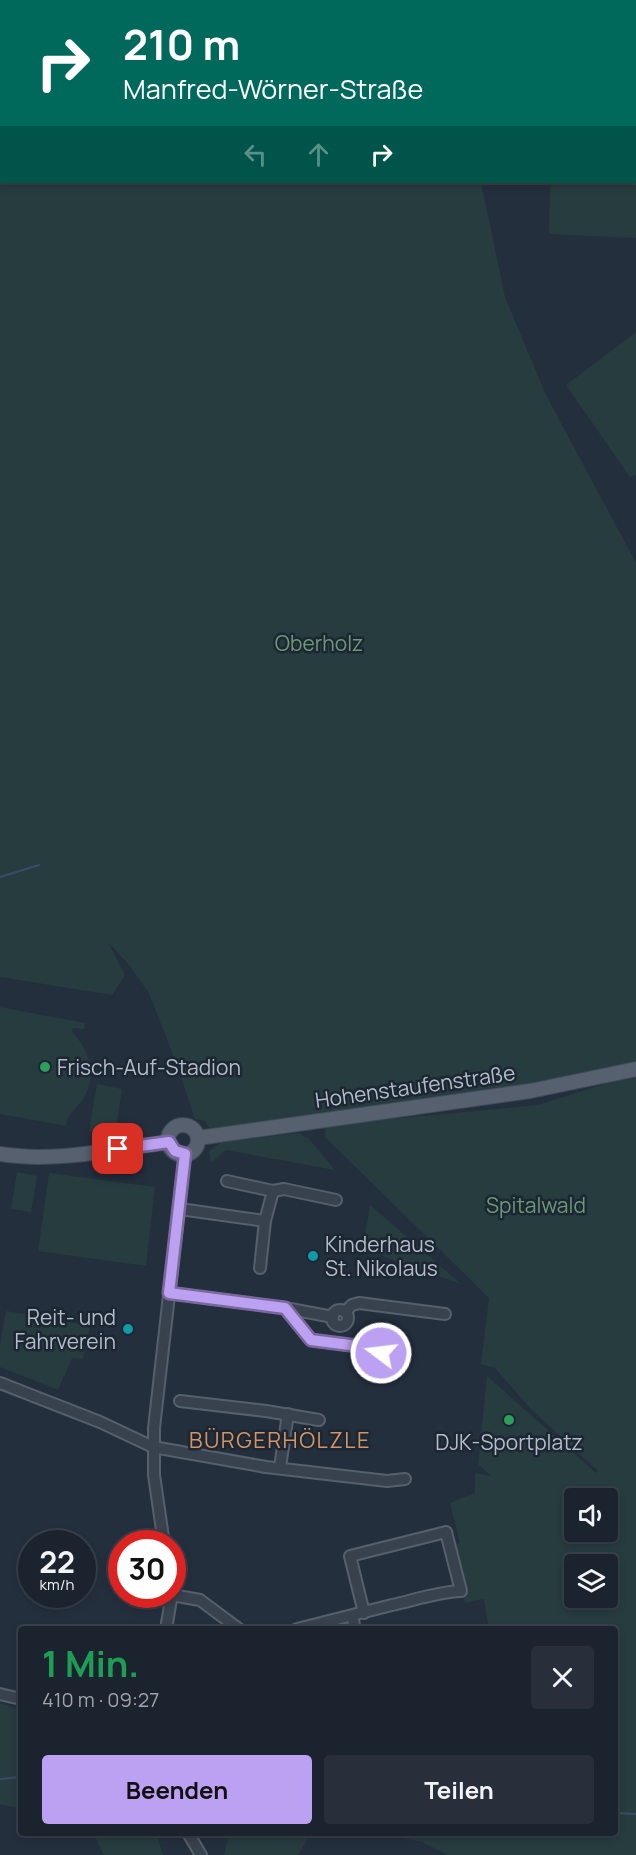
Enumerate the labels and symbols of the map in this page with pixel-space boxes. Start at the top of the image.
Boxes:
park label: Oberholz [275,629,363,657]
place label: Frisch-Auf-Stadion [57,1053,241,1081]
street label: Hohenstaufenstraße [313,1058,517,1114]
marker: Frisch-Auf-Stadion [38,1060,52,1074]
pin [92,1123,143,1174]
park label: Spitalwald [486,1191,586,1219]
place label: Kinderhaus St. Nikolaus [325,1230,438,1282]
marker: Kinderhaus St. Nikolaus [306,1249,320,1263]
place label: Reit- und Fahrverein [15,1303,116,1355]
position arrow [349,1321,413,1385]
marker: Reit- und Fahrverein [121,1322,135,1336]
marker: DJK-Sportplatz [502,1413,516,1427]
district label: BÜRGERHÖLZLE [189,1425,371,1455]
place label: DJK-Sportplatz [435,1428,583,1456]
speed limit sign: 30 [108,1530,186,1608]

